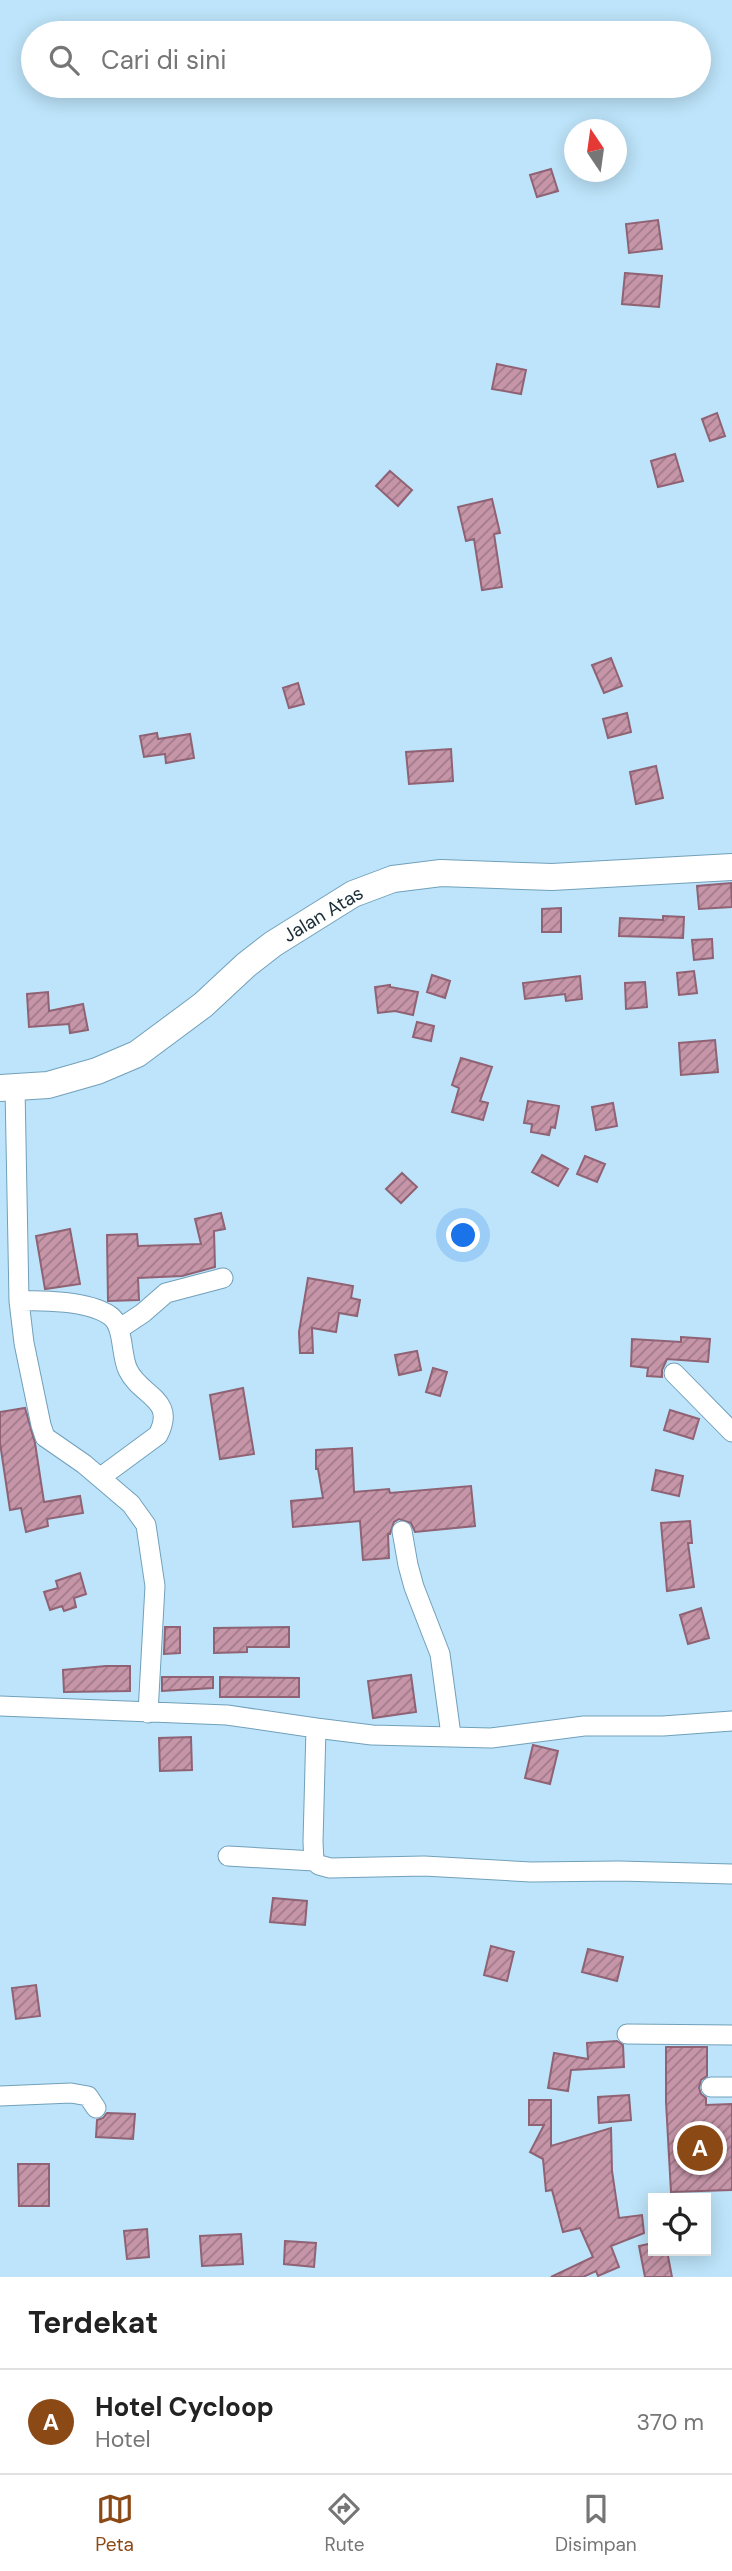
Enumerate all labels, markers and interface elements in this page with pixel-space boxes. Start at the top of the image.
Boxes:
search box [21,21,711,98]
icon: search [45,41,83,79]
text: Cari di sini [101,43,226,77]
north arrow [564,119,627,182]
street label: Jalan Atas [278,880,368,948]
your location [446,1218,480,1252]
pin: A [677,2122,723,2174]
map controls [648,2193,711,2256]
button: locate [648,2193,711,2256]
text: Terdekat [28,2303,158,2342]
text: Hotel Cycloop [95,2390,274,2424]
text: A [43,2407,59,2437]
text: 370 m [636,2407,704,2437]
text: Hotel [95,2424,151,2454]
tab: Peta [95,2490,134,2557]
tab: Rute [324,2490,365,2557]
tab: Disimpan [555,2490,637,2557]

